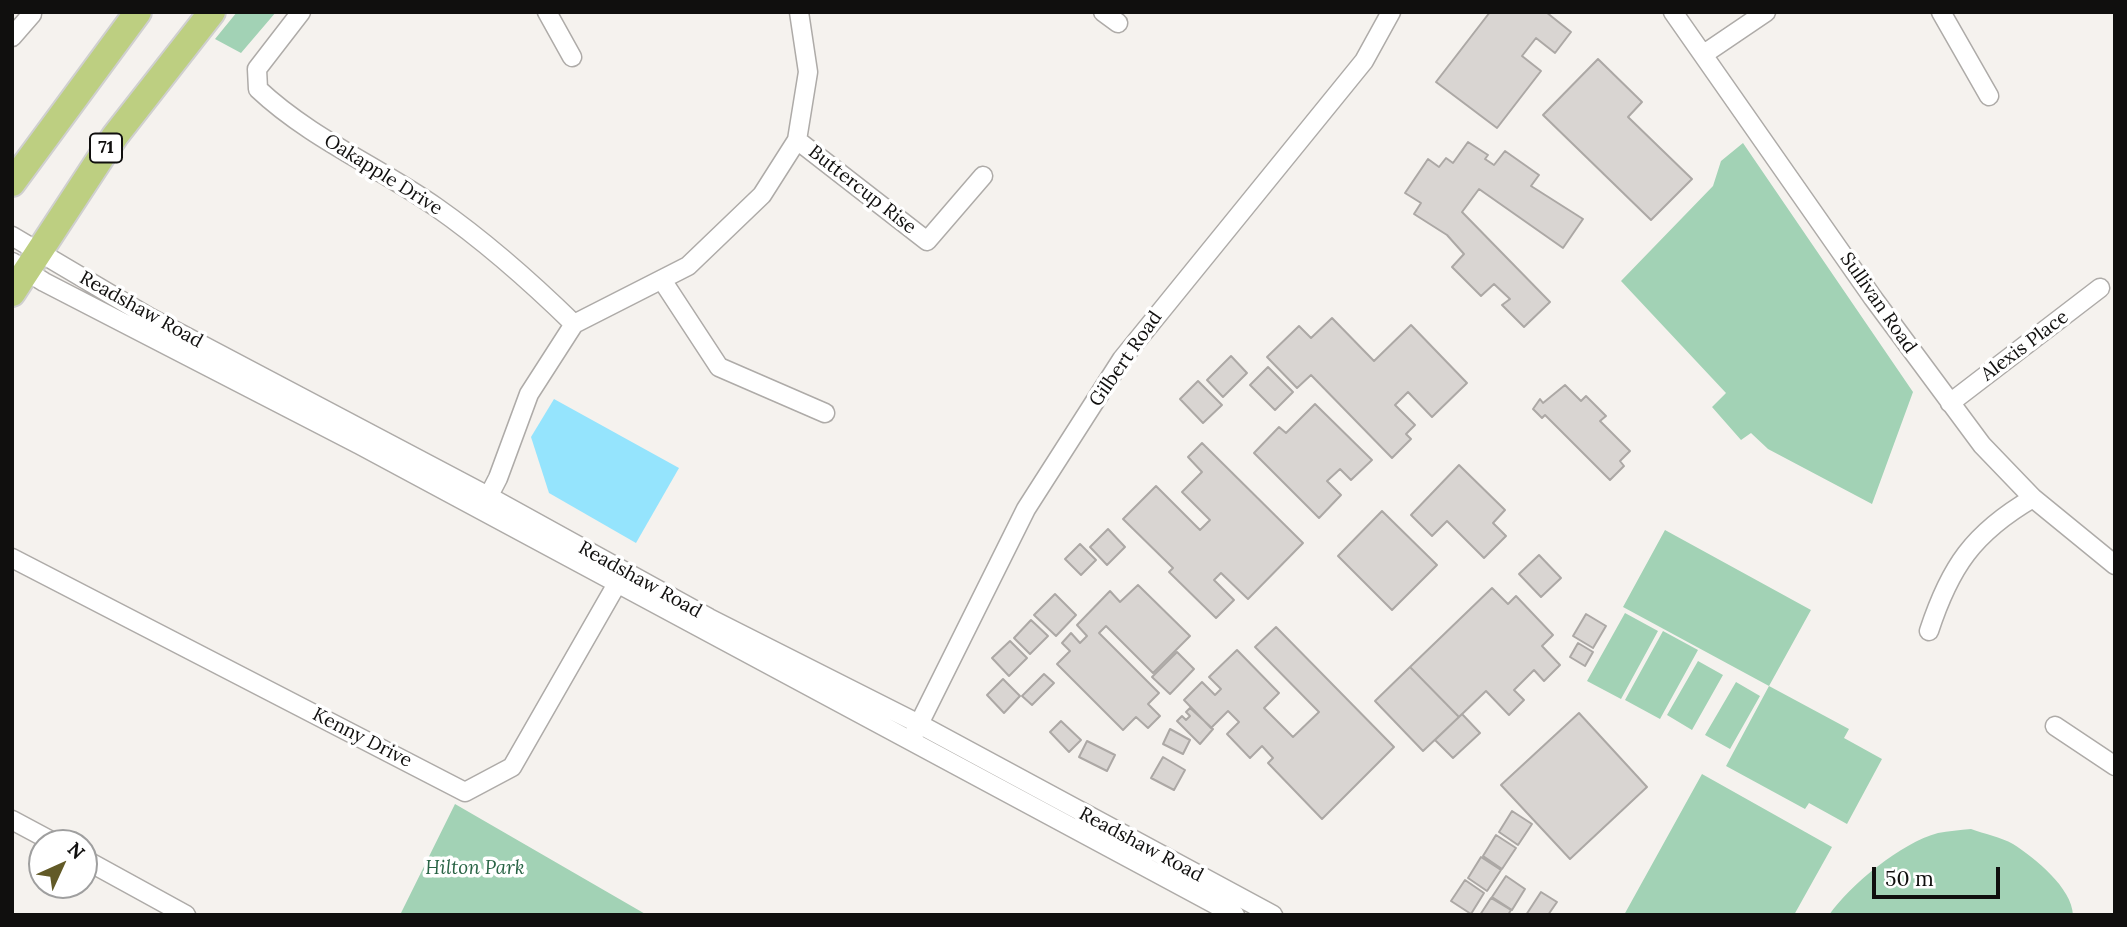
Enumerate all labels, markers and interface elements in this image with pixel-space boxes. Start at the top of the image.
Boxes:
street label: Oakapple Drive [319,129,447,221]
road number: 71 [90,134,122,162]
street label: Buttercup Rise [804,141,920,239]
street label: Sullivan Road [1835,248,1921,358]
street label: Readshaw Road [75,267,207,353]
street label: Alexis Place [1977,306,2073,386]
street label: Gilbert Road [1085,307,1167,411]
street label: Readshaw Road [574,537,706,623]
street label: Kenny Drive [309,703,415,773]
street label: Readshaw Road [1075,803,1207,887]
north arrow [28,829,98,899]
text: N [63,837,90,864]
scale bar [1875,853,2003,897]
park label: Hilton Park [425,858,525,880]
text: 50 m [1885,865,1934,892]

